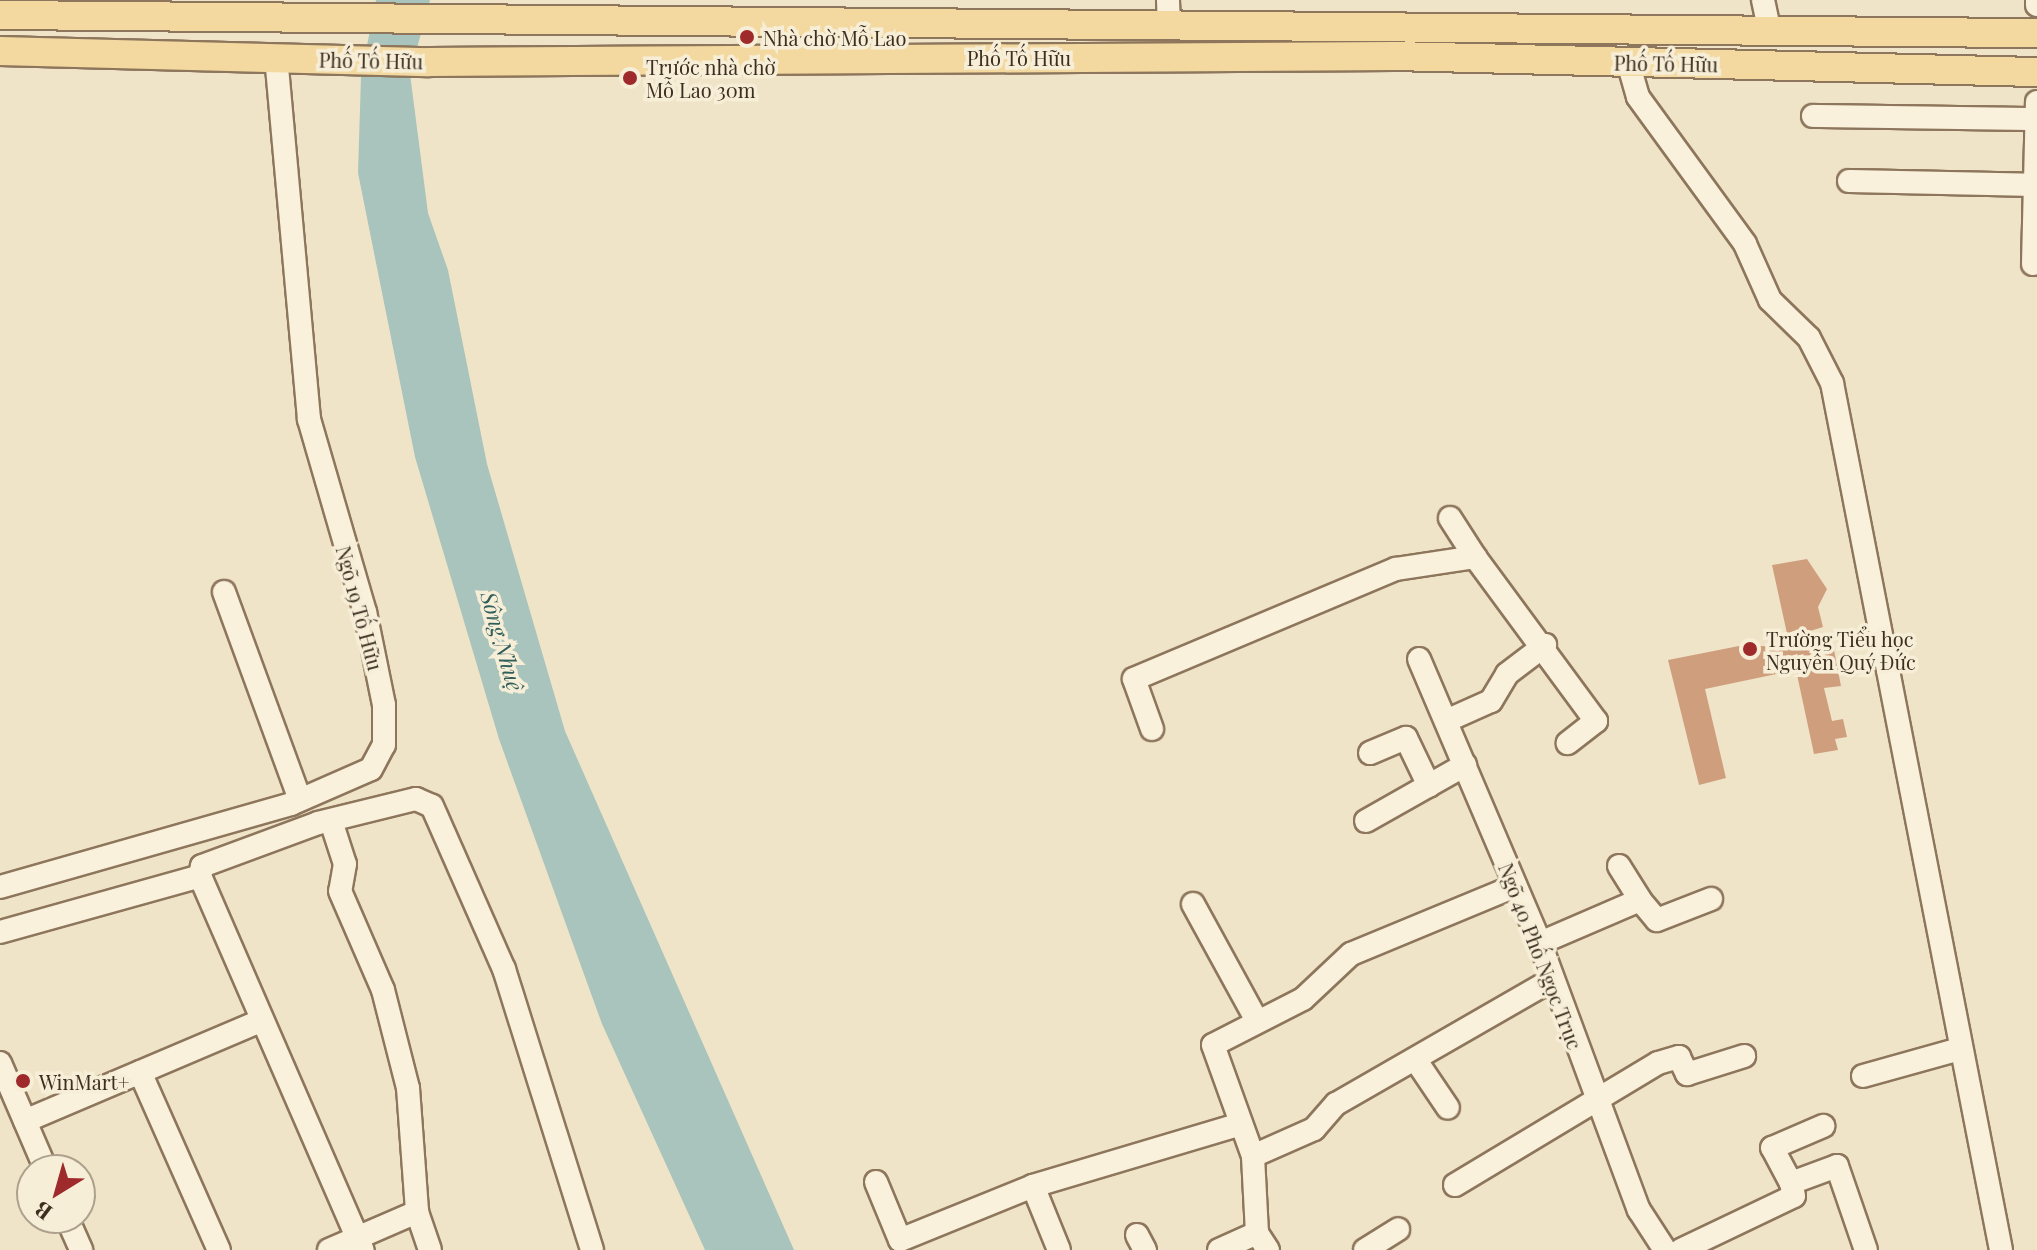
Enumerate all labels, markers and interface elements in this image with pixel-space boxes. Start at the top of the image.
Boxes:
place label: Nhà chờ Mỗ Lao [763,25,907,49]
marker: Nhà chờ Mỗ Lao [738,28,756,46]
street label: Phố Tố Hữu [967,45,1071,69]
street label: Phố Tố Hữu [318,47,424,73]
street label: Phố Tố Hữu [1613,50,1719,76]
place label: Trước nhà chờ Mỗ Lao 30m [646,54,776,101]
marker: Trước nhà chờ Mỗ Lao 30m [621,69,639,87]
street label: Ngõ 19 Tố Hữu [332,543,388,673]
water label: Sông Nhuệ [475,588,529,694]
place label: Trường Tiểu học Nguyễn Quý Đức [1766,626,1916,673]
marker: Trường Tiểu học Nguyễn Quý Đức [1741,640,1759,658]
street label: Ngõ 40 Phố Ngọc Trục [1494,859,1588,1053]
place label: WinMart+ [39,1069,129,1093]
marker: WinMart+ [14,1072,32,1090]
north arrow [16,1154,96,1234]
text: B [28,1195,58,1228]

